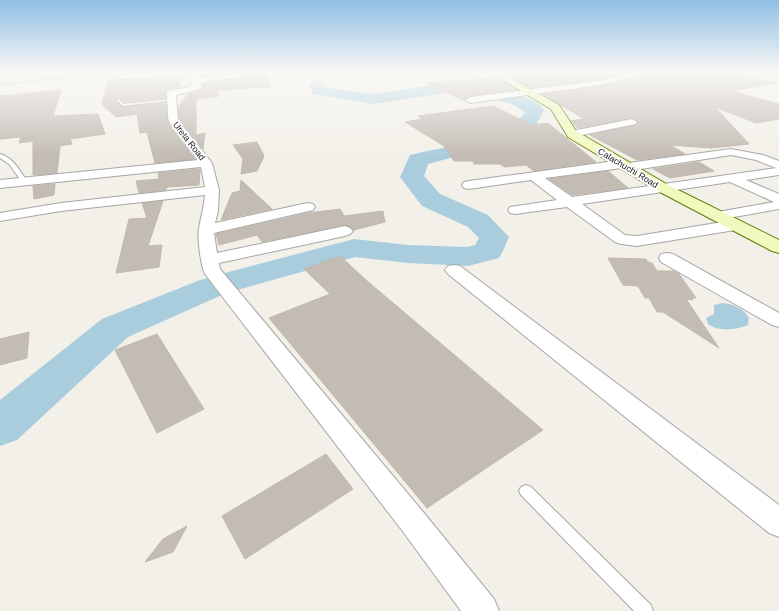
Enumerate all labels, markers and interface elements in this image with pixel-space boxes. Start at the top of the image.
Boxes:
street label: Ureta Road [171,120,207,162]
street label: Calachuchi Road [596,146,660,190]

